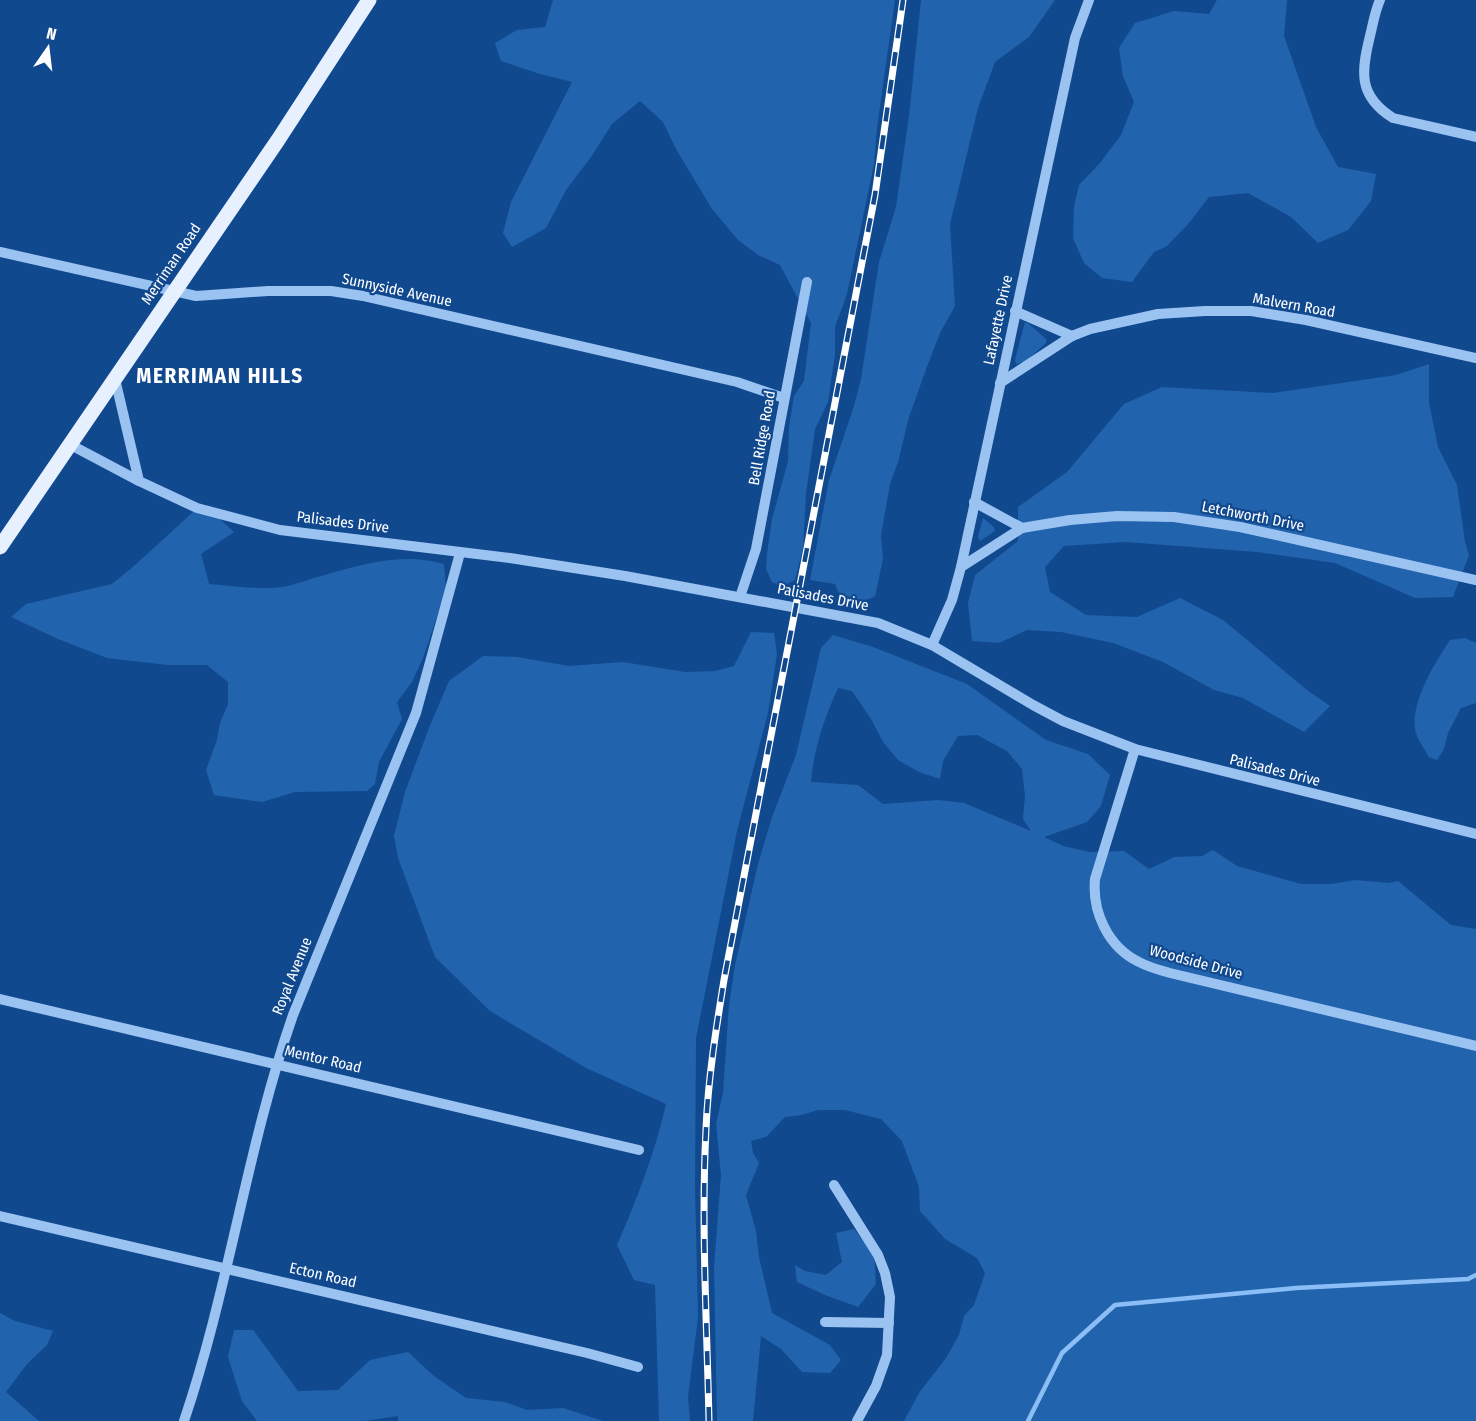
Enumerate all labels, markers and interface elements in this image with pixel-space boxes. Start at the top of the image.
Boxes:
north arrow [18,18,78,78]
text: N [45,24,58,44]
street label: Merriman Road [137,220,205,308]
street label: Sunnyside Avenue [340,270,454,310]
street label: Lafayette Drive [980,273,1016,367]
street label: Malvern Road [1251,289,1337,321]
district label: MERRIMAN HILLS [136,363,304,389]
street label: Bell Ridge Road [745,389,779,487]
street label: Letchworth Drive [1200,497,1306,535]
street label: Palisades Drive [296,507,390,537]
street label: Palisades Drive [776,579,870,615]
street label: Palisades Drive [1228,750,1322,790]
street label: Royal Avenue [268,935,316,1017]
street label: Woodside Drive [1147,941,1245,983]
street label: Mentor Road [283,1041,363,1077]
street label: Ecton Road [288,1259,358,1291]

